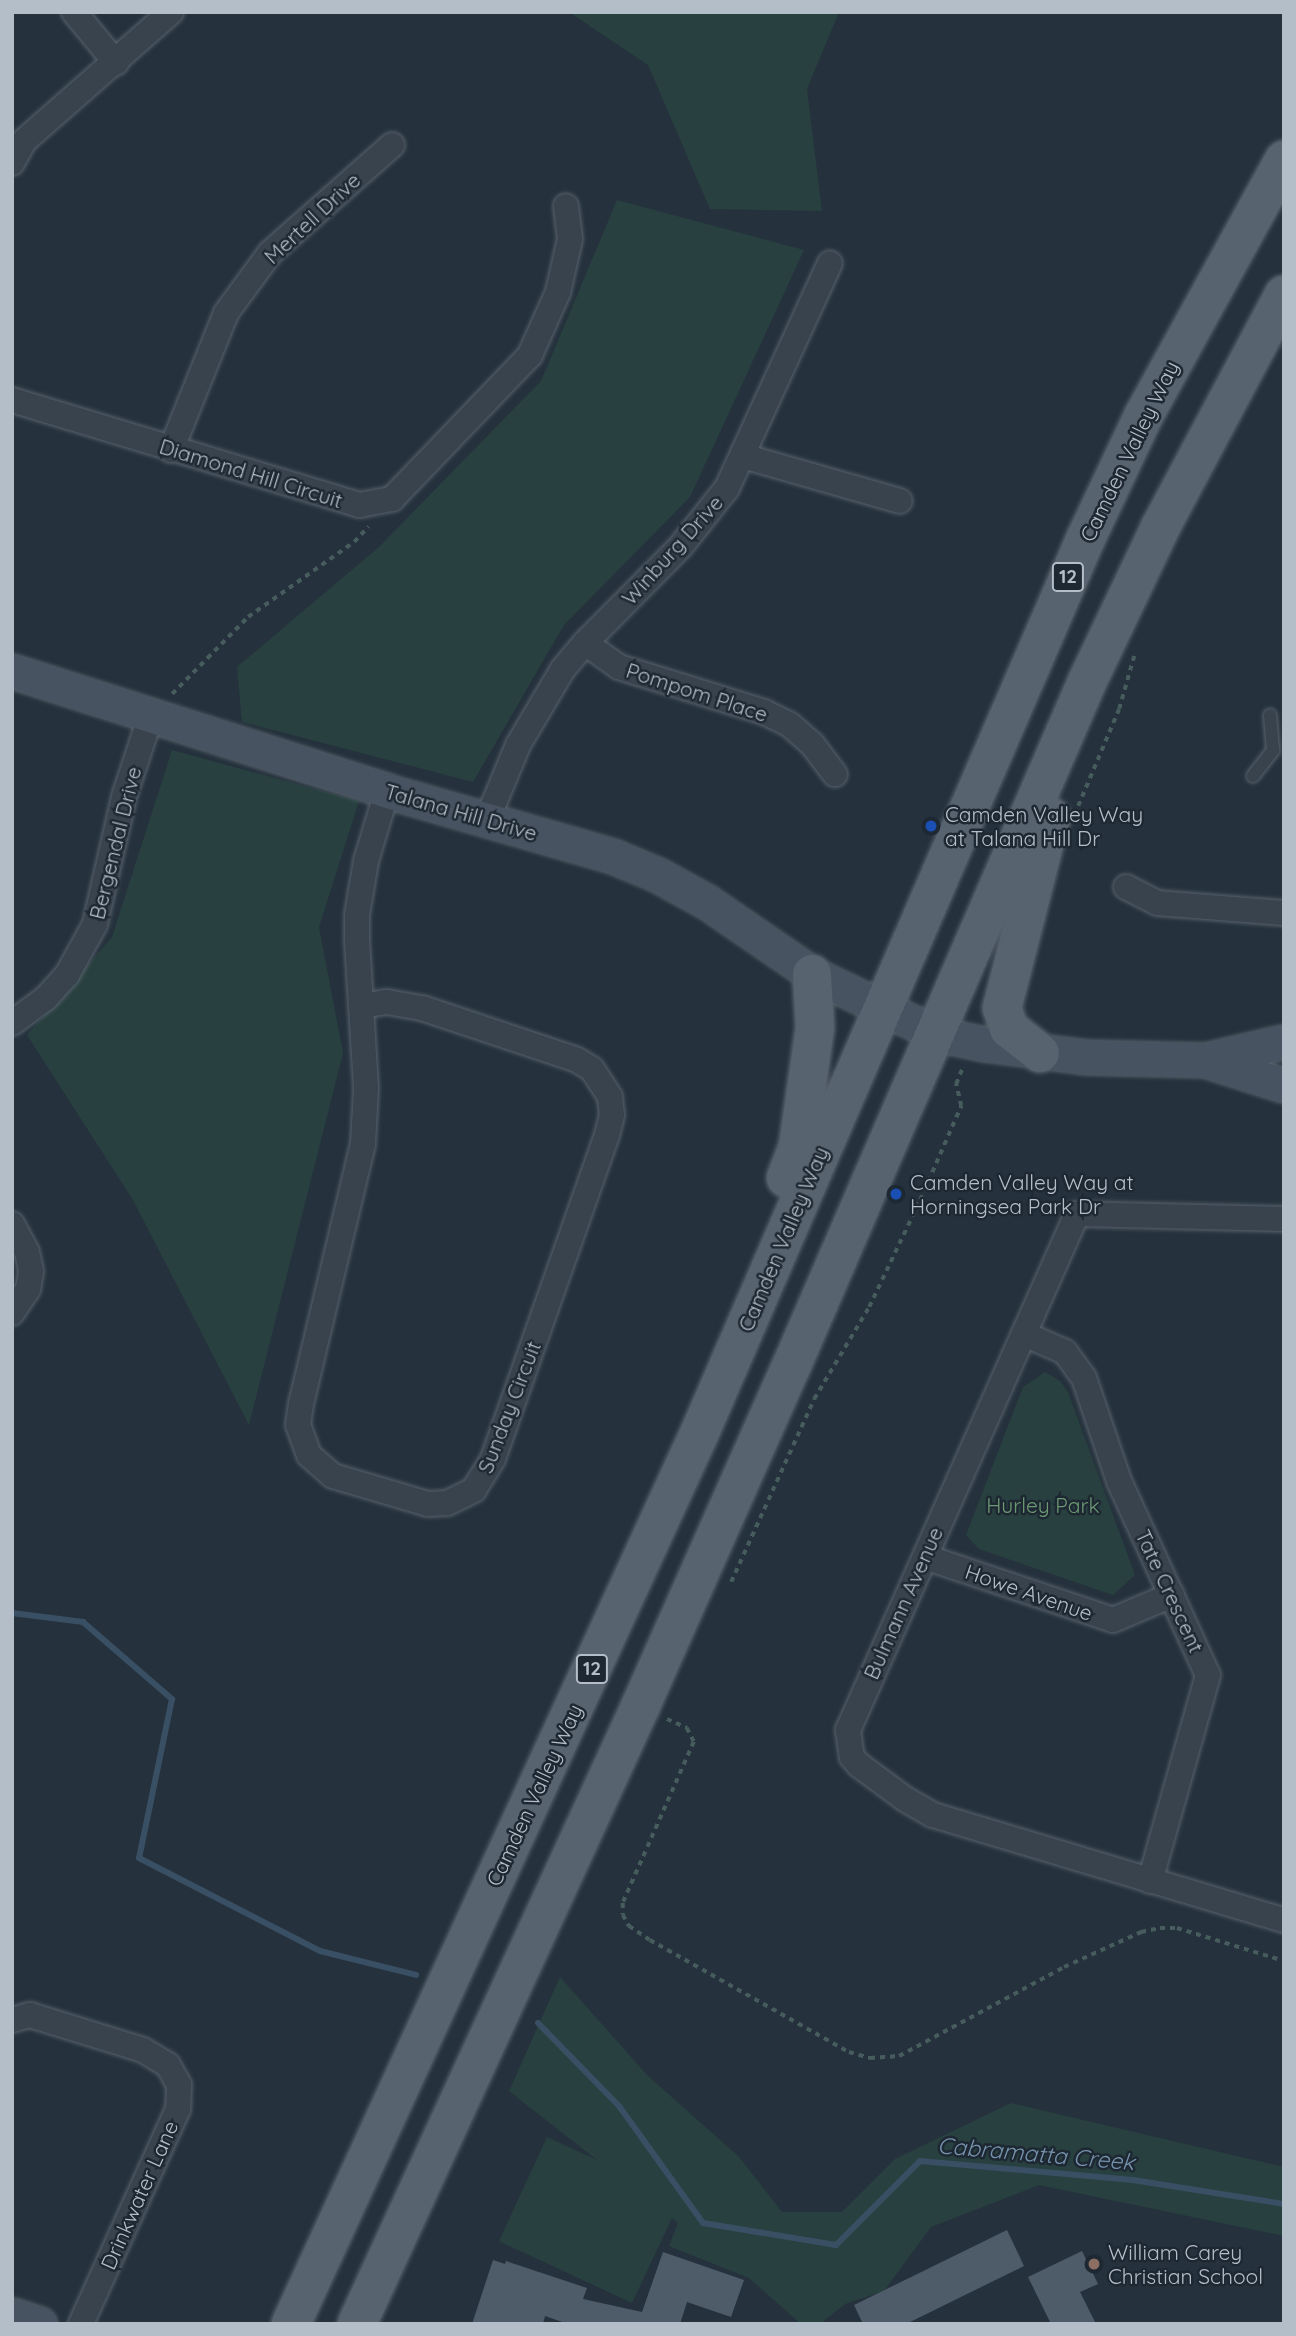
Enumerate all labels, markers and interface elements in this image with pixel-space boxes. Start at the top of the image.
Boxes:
street label: Mertell Drive [259,167,365,269]
street label: Camden Valley Way [1074,356,1184,546]
street label: Diamond Hill Circuit [156,433,346,513]
street label: Winburg Drive [616,490,728,610]
road number: 12 [1050,562,1086,592]
street label: Pompom Place [623,657,771,727]
street label: Bergendal Drive [84,764,146,922]
street label: Talana Hill Drive [382,778,540,846]
place label: Camden Valley Way at Talana Hill Dr [945,801,1143,851]
marker: Camden Valley Way at Talana Hill Dr [923,818,939,834]
street label: Camden Valley Way [733,1143,833,1335]
place label: Camden Valley Way at Horningsea Park Dr [910,1169,1134,1219]
marker: Camden Valley Way at Horningsea Park Dr [888,1186,904,1202]
street label: Sunday Circuit [472,1337,546,1477]
park label: Hurley Park [986,1492,1100,1518]
street label: Bulmann Avenue [858,1523,948,1683]
street label: Tate Crescent [1130,1525,1210,1657]
street label: Howe Avenue [962,1558,1096,1626]
road number: 12 [574,1653,610,1684]
street label: Camden Valley Way [481,1700,587,1890]
street label: Drinkwater Lane [95,2117,183,2273]
water label: Cabramatta Creek [936,2132,1136,2176]
place label: William Carey Christian School [1108,2239,1263,2289]
marker: William Carey Christian School [1086,2256,1102,2272]

